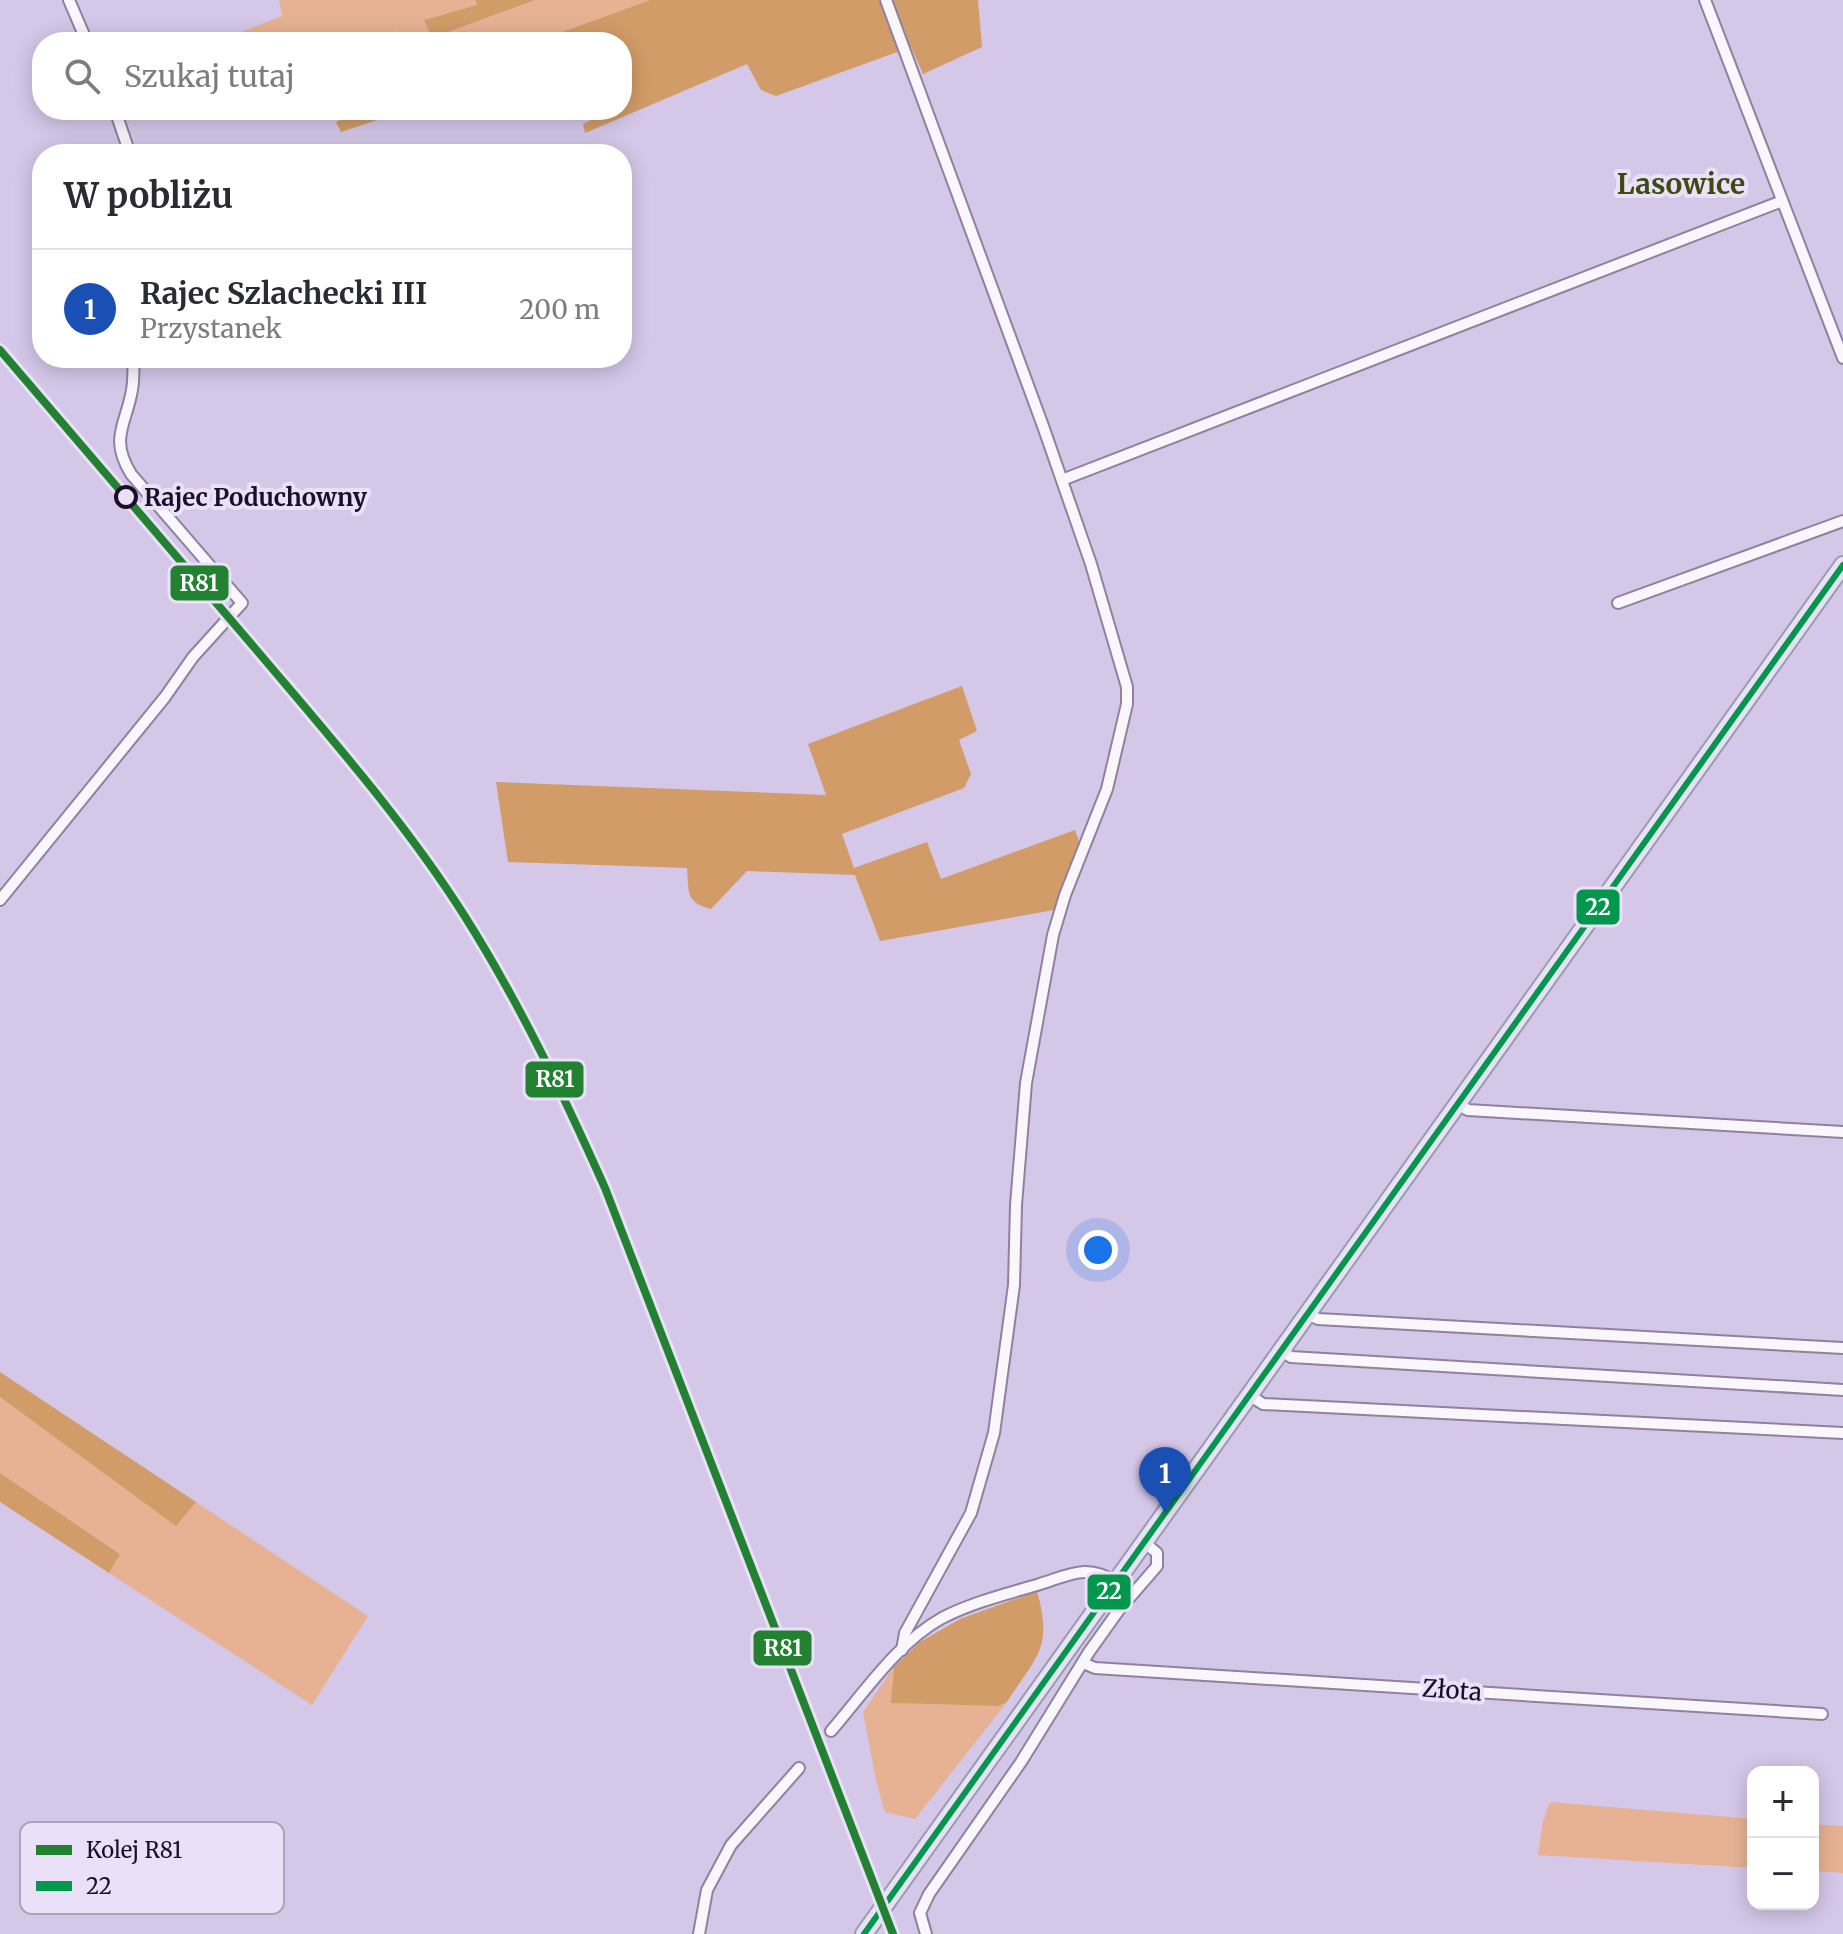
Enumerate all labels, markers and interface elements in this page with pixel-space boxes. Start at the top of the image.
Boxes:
search box [32,32,632,120]
icon: search [60,54,104,98]
text: Szukaj tutaj [124,57,295,95]
district label: Lasowice [1617,166,1745,202]
text: W pobliżu [64,175,233,217]
text: Rajec Szlachecki III [140,274,427,312]
text: 1 [84,293,96,326]
text: 200 m [519,293,600,326]
text: Przystanek [140,312,282,345]
place label: Rajec Poduchowny [144,482,368,513]
marker: Rajec Poduchowny [115,486,137,508]
line badge: R81 [169,564,230,602]
text: R81 [179,569,219,597]
line badge: 22 [1575,888,1621,926]
text: 22 [1585,893,1611,921]
line badge: R81 [524,1060,585,1099]
text: R81 [535,1065,575,1093]
your location [1078,1230,1118,1270]
pin: 1 [1139,1447,1191,1513]
line badge: 22 [1086,1573,1132,1611]
text: 22 [1096,1577,1122,1605]
line badge: R81 [752,1629,813,1667]
text: R81 [763,1634,803,1662]
street label: Złota [1421,1672,1483,1708]
map controls [1747,1766,1819,1910]
button: + [1747,1766,1819,1838]
legend [20,1822,284,1914]
text: Kolej R81 [86,1836,182,1864]
button: − [1747,1838,1819,1910]
text: 22 [86,1872,112,1900]

